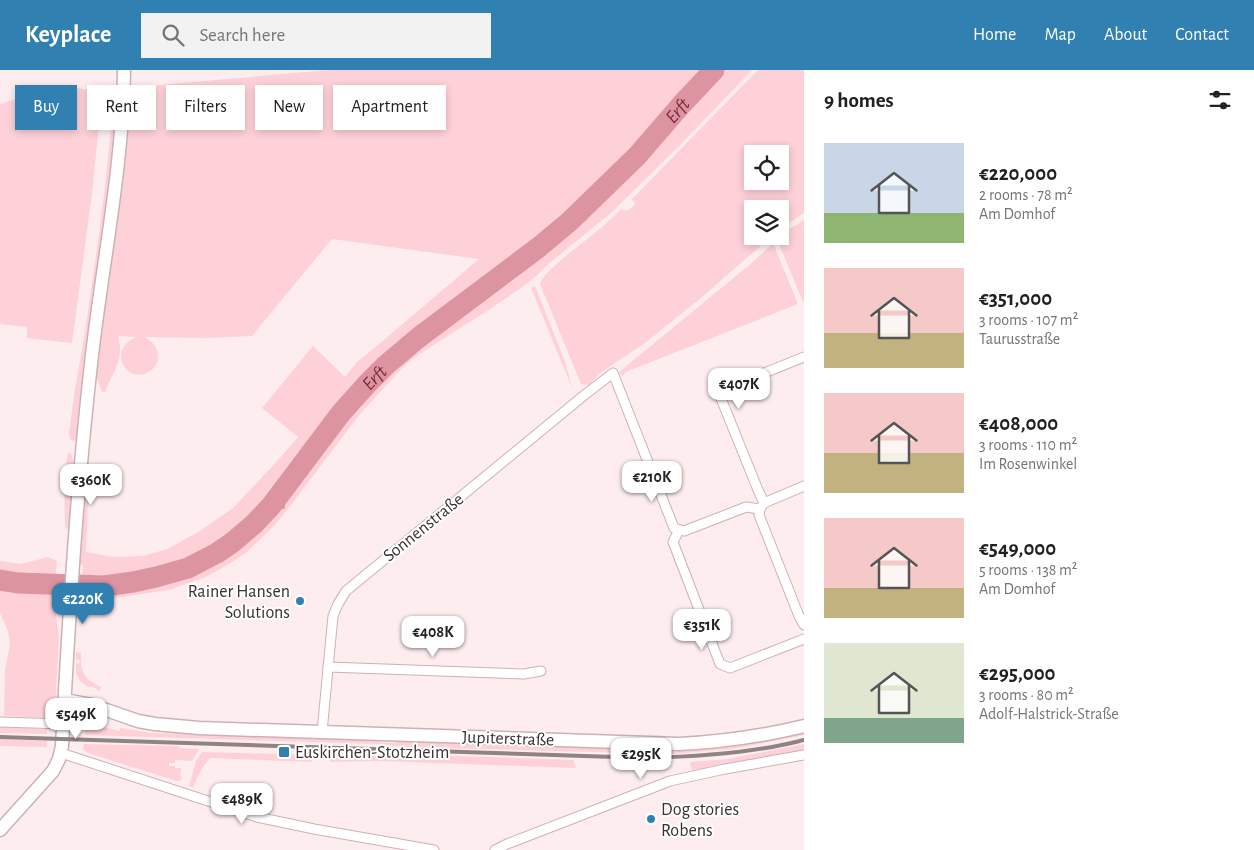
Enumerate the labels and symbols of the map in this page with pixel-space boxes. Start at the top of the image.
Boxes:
water label: Erft [662,94,694,127]
water label: Erft [359,362,392,394]
pin: €407K [704,368,774,410]
pin: €210K [617,460,687,503]
pin: €360K [56,464,126,506]
street label: Sonnenstraße [380,490,467,565]
pin: €220K [48,582,118,625]
place label: Rainer Hansen Solutions [188,583,290,622]
marker: Rainer Hansen Solutions [294,595,306,607]
pin: €351K [667,608,737,651]
pin: €408K [398,616,468,658]
pin: €549K [41,698,111,740]
street label: Jupiterstraße [462,728,554,750]
pin: €295K [606,738,676,780]
place label: Euskirchen-Stotzheim [295,744,449,762]
marker: Euskirchen-Stotzheim [277,745,291,759]
pin: €489K [207,782,277,825]
place label: Dog stories Robens [661,801,739,840]
marker: Dog stories Robens [645,813,657,825]

